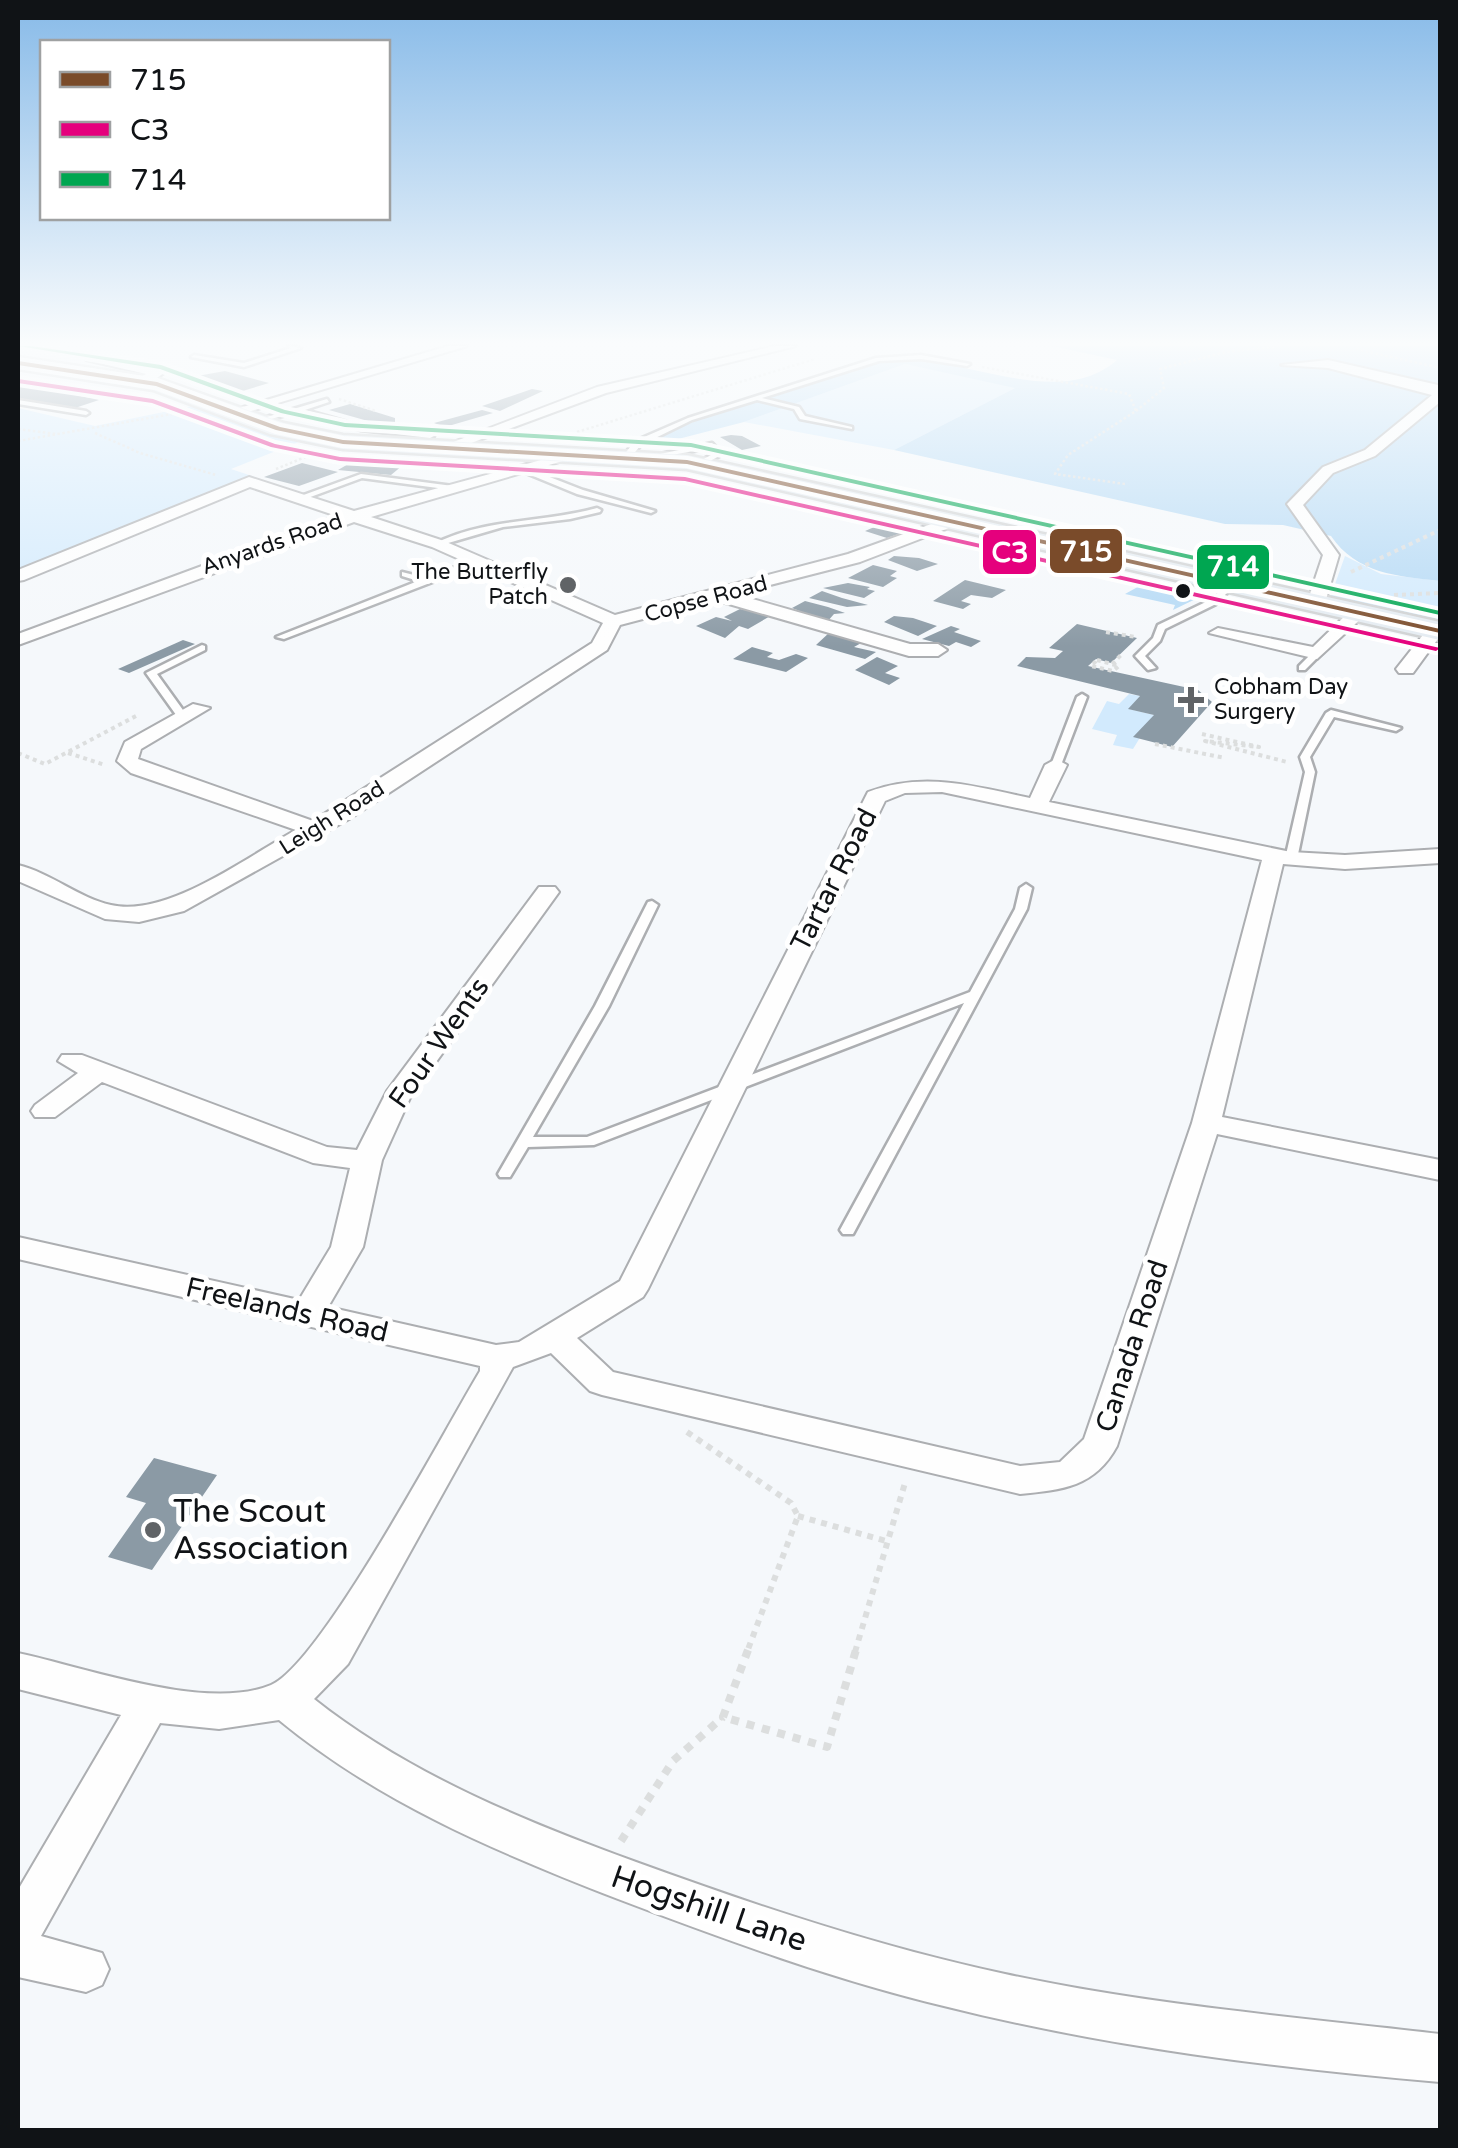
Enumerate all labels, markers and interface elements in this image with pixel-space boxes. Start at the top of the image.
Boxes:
legend [40,40,390,220]
text: 715 [130,62,187,99]
text: C3 [130,112,170,149]
text: 714 [130,162,187,199]
street label: Anyards Road [198,508,346,580]
line badge: 715 [1048,527,1124,575]
line badge: C3 [981,528,1038,576]
text: 715 [1060,535,1112,569]
text: C3 [991,536,1029,570]
line badge: 714 [1195,543,1271,591]
text: 714 [1207,550,1260,584]
place label: The Butterfly Patch [411,559,548,610]
street label: Copse Road [642,570,770,628]
marker: The Butterfly Patch [557,574,579,596]
unlabelled marker [1173,581,1193,601]
place label: Cobham Day Surgery [1214,674,1348,725]
marker: Cobham Day Surgery [1178,687,1204,713]
street label: Leigh Road [275,775,389,861]
street label: Tartar Road [783,803,885,957]
street label: Four Wents [382,971,496,1115]
street label: Canada Road [1088,1256,1176,1436]
street label: Freelands Road [182,1270,392,1350]
place label: The Scout Association [173,1493,349,1568]
marker: The Scout Association [142,1519,164,1541]
street label: Hogshill Lane [606,1858,812,1960]

